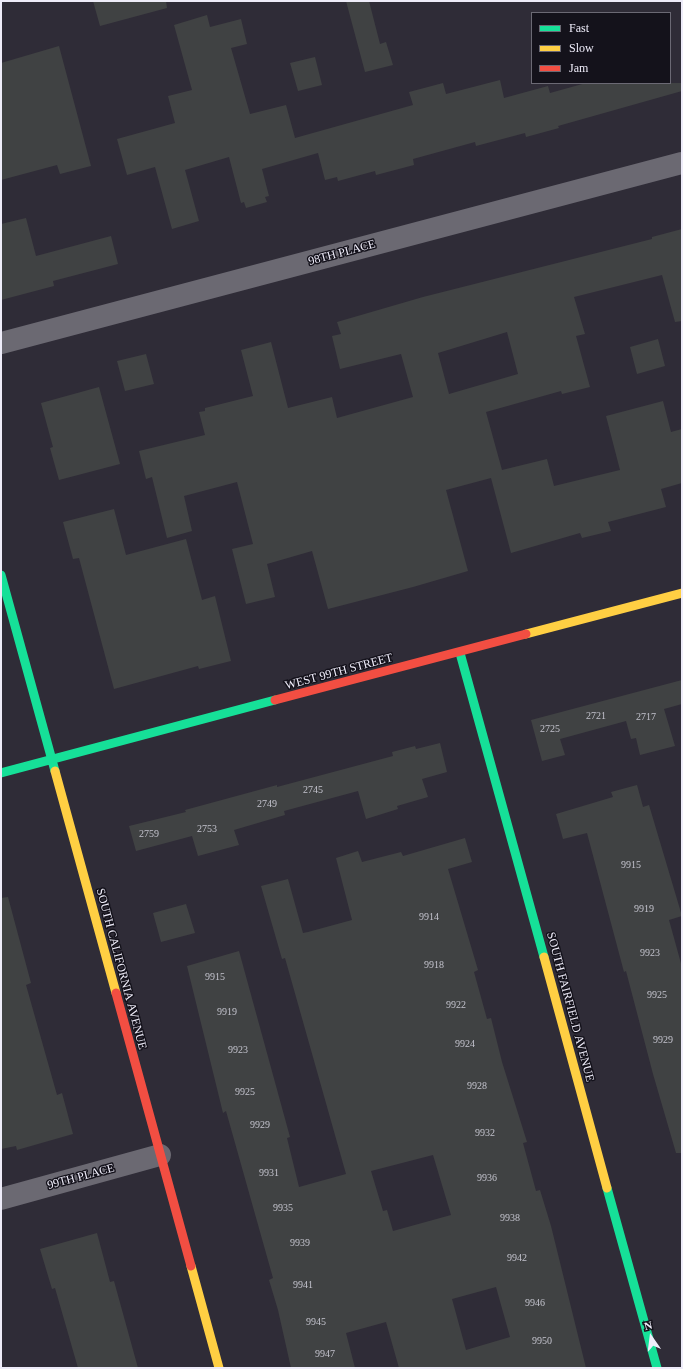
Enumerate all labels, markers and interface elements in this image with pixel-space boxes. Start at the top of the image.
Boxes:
legend [531,12,671,84]
text: Fast [569,21,589,35]
text: Slow [569,41,594,55]
text: Jam [569,61,588,75]
street label: 98TH PLACE [307,237,377,269]
street label: WEST 99TH STREET [284,651,394,693]
house number: 2721 [586,710,606,722]
house number: 2717 [636,711,656,723]
house number: 2725 [540,723,560,735]
house number: 2745 [303,784,323,796]
house number: 2749 [257,798,277,810]
house number: 2753 [197,823,217,835]
house number: 2759 [139,828,159,840]
house number: 9915 [621,859,641,871]
street label: SOUTH CALIFORNIA AVENUE [93,887,149,1051]
house number: 9919 [634,903,654,915]
house number: 9914 [419,911,439,923]
street label: SOUTH FAIRFIELD AVENUE [543,931,597,1083]
house number: 9923 [640,947,660,959]
house number: 9918 [424,959,444,971]
house number: 9915 [205,971,225,983]
house number: 9925 [647,989,667,1001]
house number: 9922 [446,999,466,1011]
house number: 9919 [217,1006,237,1018]
house number: 9929 [653,1034,673,1046]
house number: 9924 [455,1038,475,1050]
house number: 9923 [228,1044,248,1056]
house number: 9928 [467,1080,487,1092]
house number: 9925 [235,1086,255,1098]
house number: 9929 [250,1119,270,1131]
house number: 9932 [475,1127,495,1139]
street label: 99TH PLACE [46,1161,116,1193]
house number: 9931 [259,1167,279,1179]
house number: 9936 [477,1172,497,1184]
house number: 9935 [273,1202,293,1214]
house number: 9938 [500,1212,520,1224]
house number: 9939 [290,1237,310,1249]
house number: 9942 [507,1252,527,1264]
house number: 9941 [293,1279,313,1291]
house number: 9946 [525,1297,545,1309]
house number: 9945 [306,1316,326,1328]
north arrow [631,1317,671,1357]
text: N [643,1319,653,1332]
house number: 9950 [532,1335,552,1347]
house number: 9947 [315,1348,335,1360]

